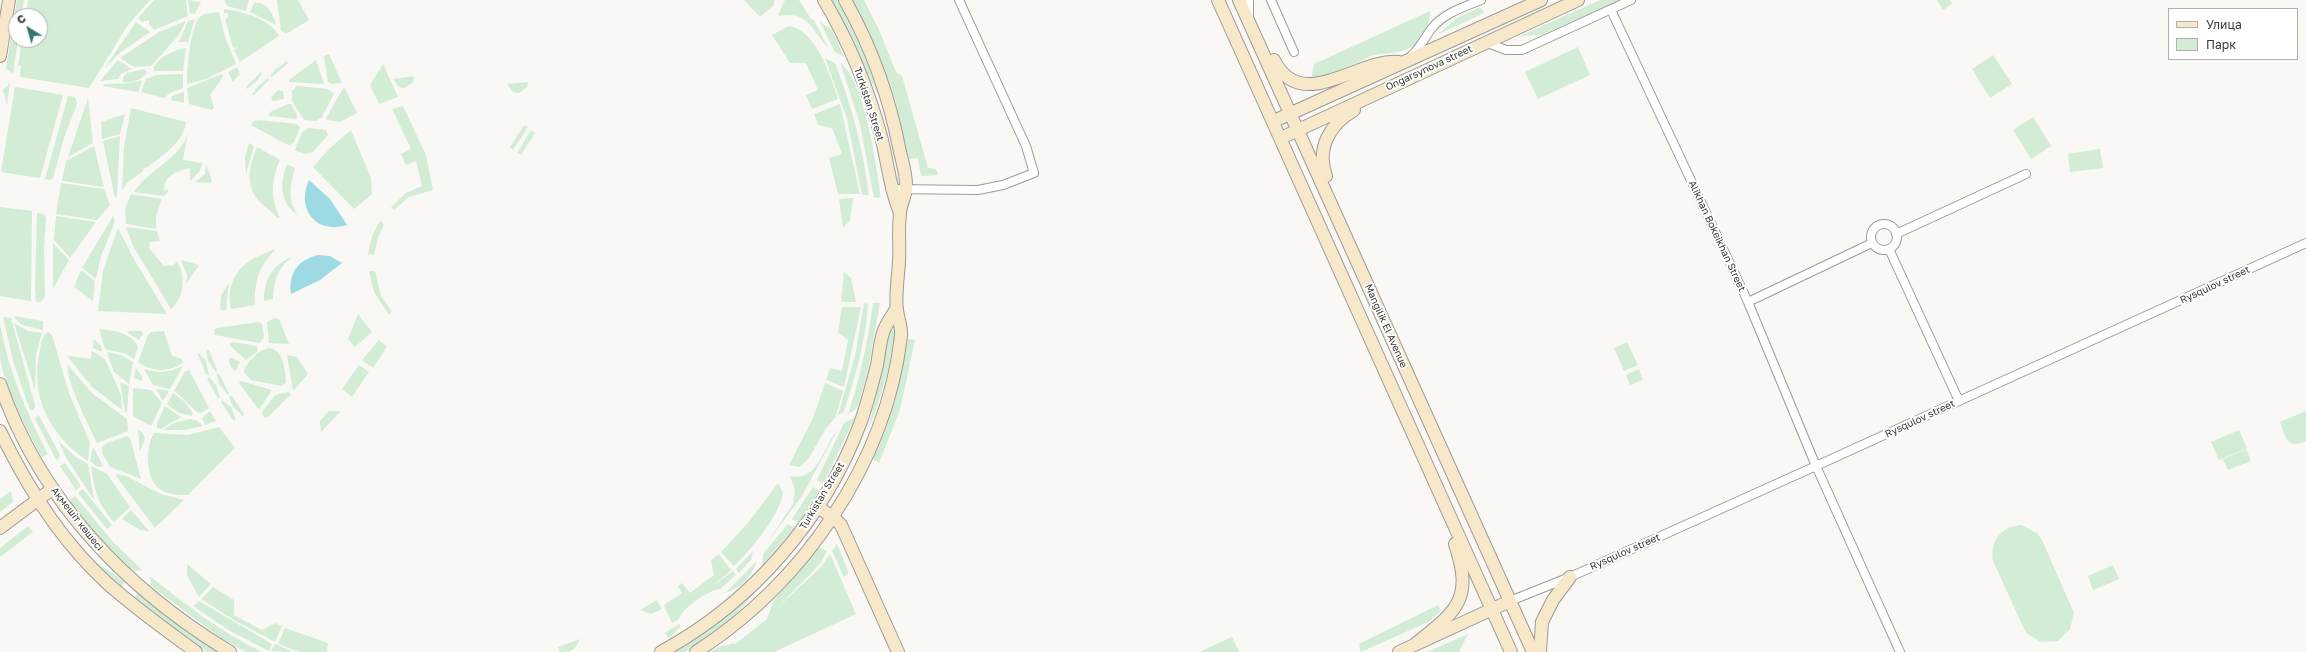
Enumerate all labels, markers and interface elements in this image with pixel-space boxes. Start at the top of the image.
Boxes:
north arrow [8,8,48,48]
legend [2168,8,2298,60]
text: С [14,11,28,26]
text: Улица [2206,17,2242,32]
text: Парк [2206,37,2236,52]
street label: Ongarsynova street [1384,43,1474,93]
street label: Turkistan Street [851,66,887,142]
street label: Alikhan Bokeikhan Street [1686,179,1748,293]
street label: Rysqulov street [2178,264,2252,306]
street label: Mangilik El Avenue [1362,282,1410,370]
street label: Rysqulov street [1883,398,1957,440]
street label: Turkistan Street [797,460,847,532]
street label: Ақмешіт көшесі [48,485,106,553]
street label: Rysqulov street [1588,531,1662,573]

